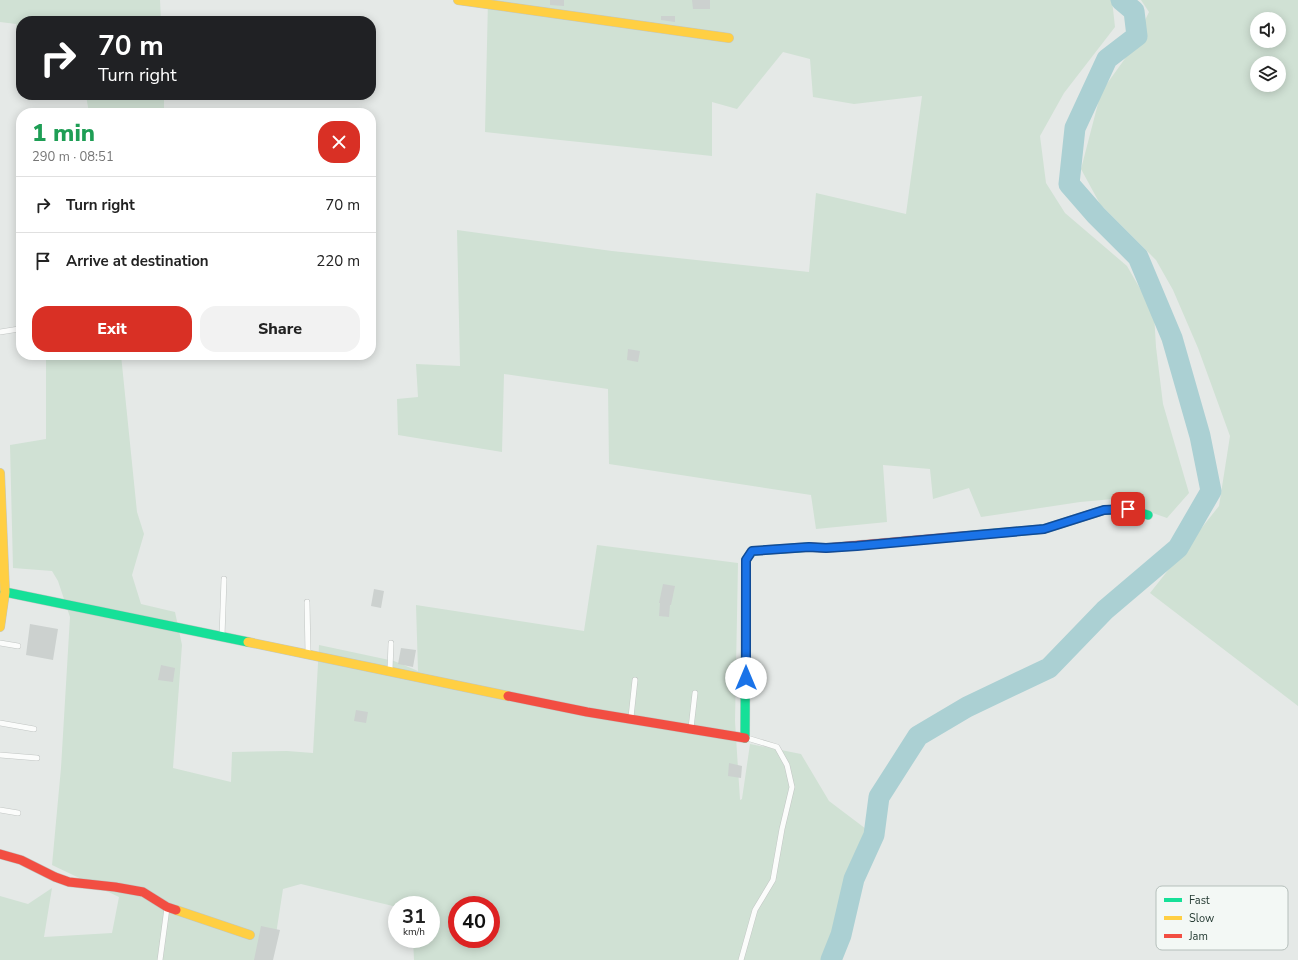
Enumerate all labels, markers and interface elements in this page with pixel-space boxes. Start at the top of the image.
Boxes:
map controls [1250,12,1286,92]
button: sound [1250,12,1286,48]
text: 70 m [98,27,164,65]
icon: right [32,32,84,84]
button: layers [1250,56,1286,92]
text: Turn right [98,63,177,87]
text: 1 min [32,117,95,149]
button: close [318,121,360,163]
text: 290 m · 08:51 [32,148,114,166]
icon: right [32,194,54,216]
text: Turn right [66,195,135,215]
text: 70 m [325,195,360,215]
icon: arrive [32,250,54,272]
text: Arrive at destination [66,251,209,271]
text: 220 m [316,251,360,271]
button: Exit [32,306,192,352]
button: Share [200,306,360,352]
pin [1111,492,1145,526]
icon: arrive [1117,498,1139,520]
position arrow [725,657,767,699]
legend [1156,886,1288,950]
text: Fast [1189,893,1210,908]
speed limit sign: 40 [448,896,500,948]
text: 31 [402,903,426,930]
text: Slow [1189,911,1214,926]
text: km/h [403,925,425,939]
text: Jam [1188,929,1208,944]

